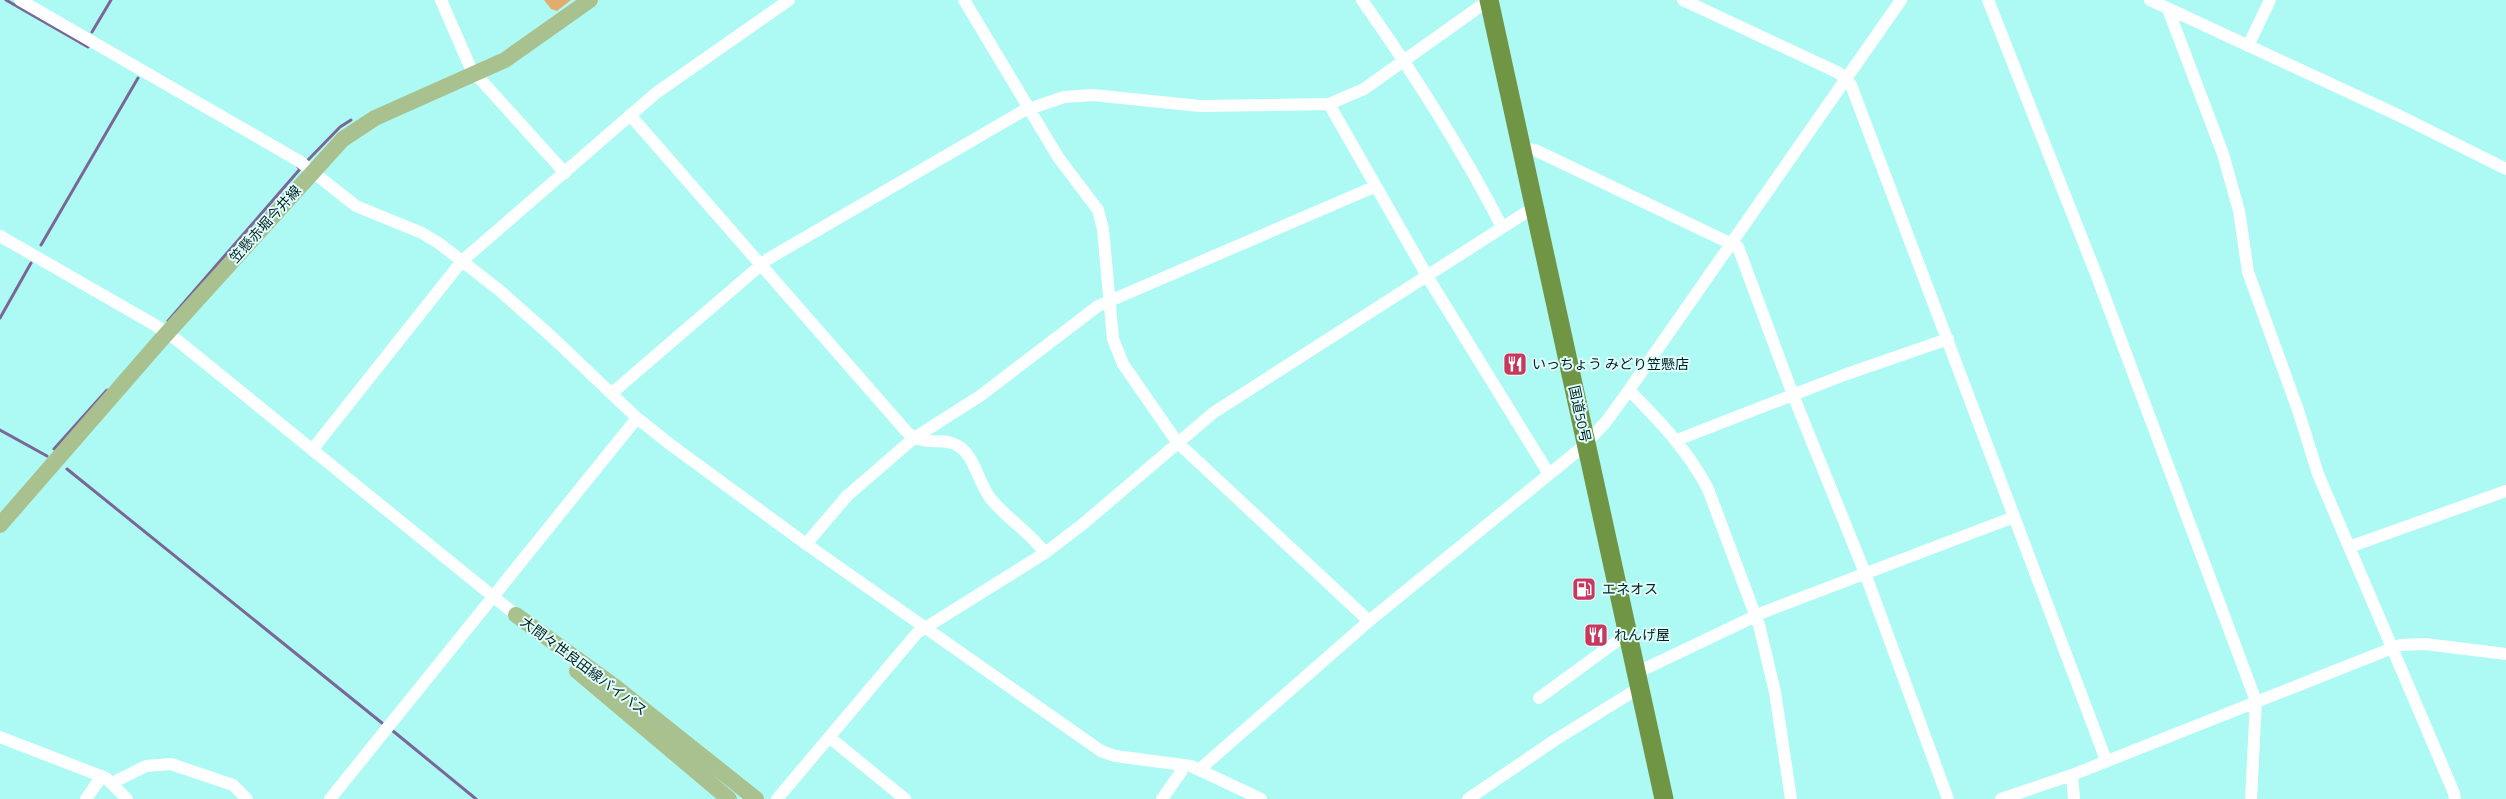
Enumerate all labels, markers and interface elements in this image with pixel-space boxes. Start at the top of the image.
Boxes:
street label: 笠懸赤堀今井線 [224,180,305,267]
restaurant icon: いっちょう みどり笠懸店 [1502,351,1528,377]
place label: いっちょう みどり笠懸店 [1532,353,1689,374]
street label: 国道50号 [1564,383,1597,444]
fuel station icon: エネオス [1571,576,1597,602]
place label: エネオス [1602,578,1658,599]
street label: 大間々世良田線バイパス [517,611,652,720]
restaurant icon: れんげ屋 [1583,622,1609,648]
place label: れんげ屋 [1614,624,1670,645]

